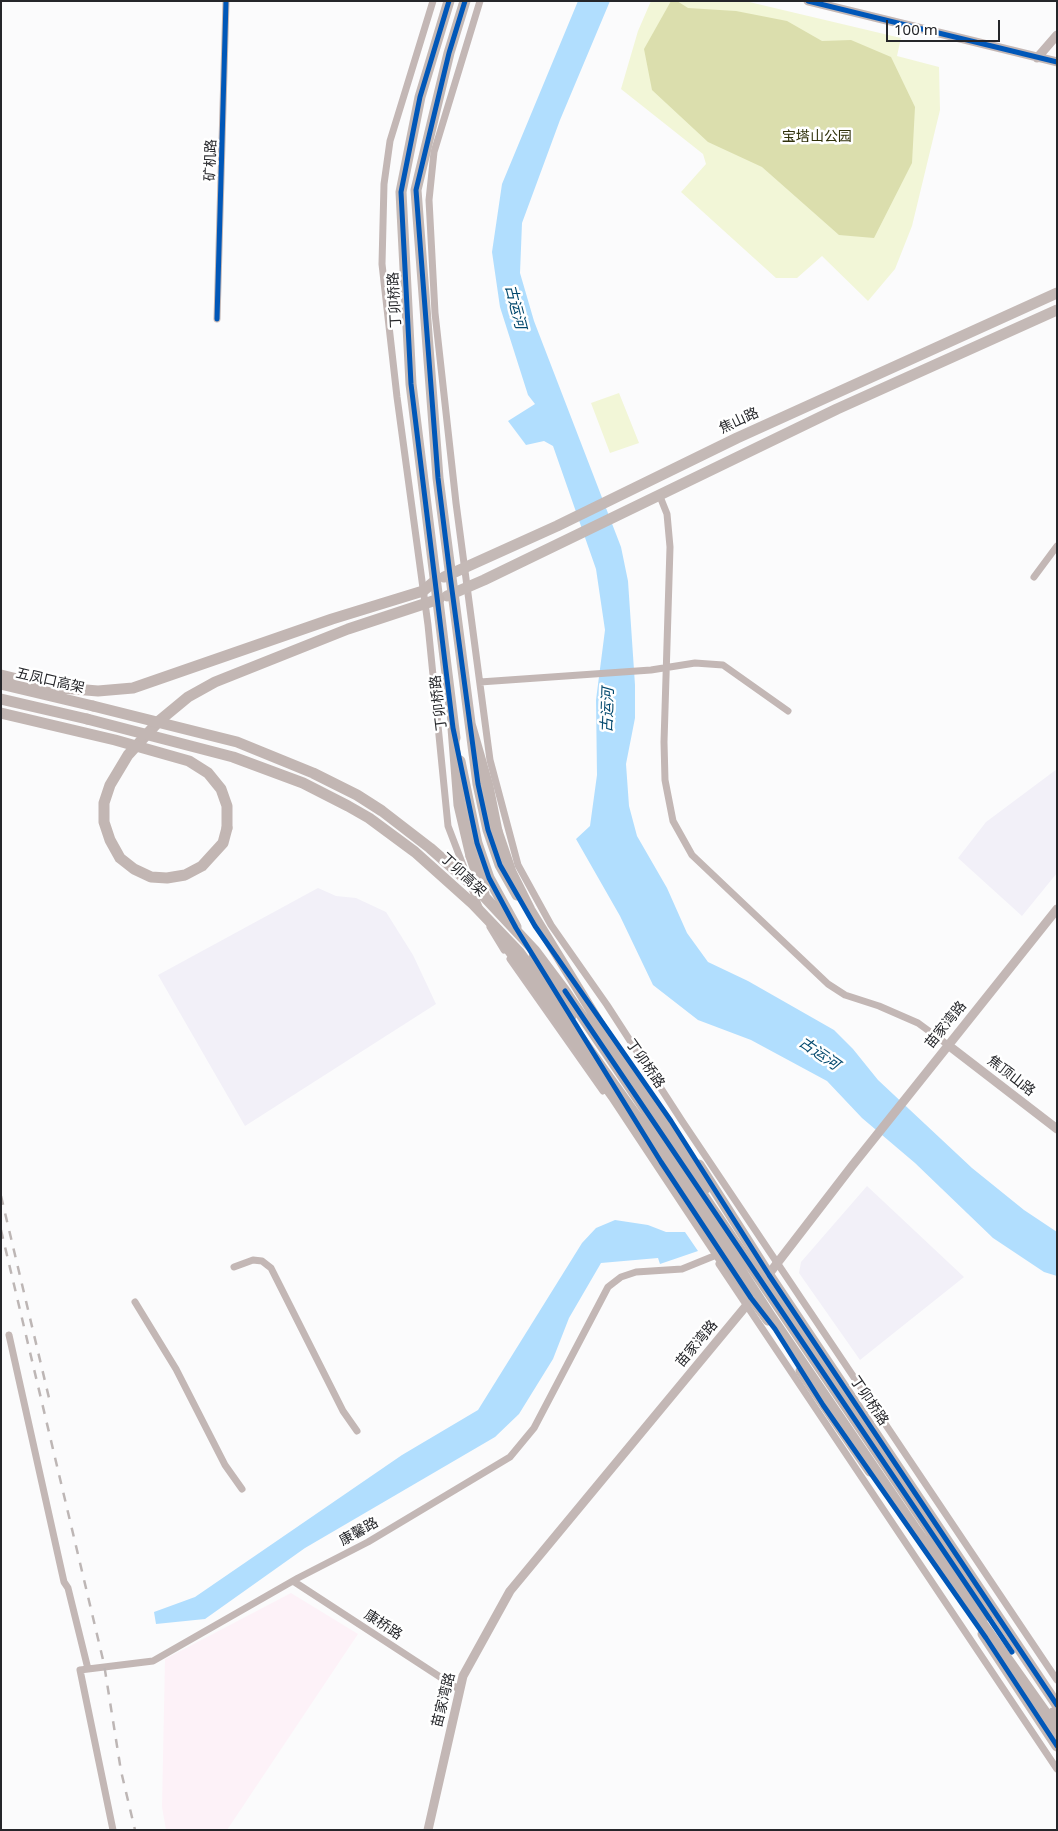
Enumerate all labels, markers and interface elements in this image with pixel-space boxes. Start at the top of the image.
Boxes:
scale bar [888,10,1002,42]
text: 100 m [894,19,938,39]
park label: 宝塔山公园 [782,129,852,145]
street label: 矿机路 [202,139,220,181]
street label: 丁卯桥路 [385,272,405,328]
water label: 古运河 [501,283,529,331]
street label: 焦山路 [716,405,762,437]
street label: 五凤口高架 [14,665,86,697]
street label: 丁卯桥路 [427,674,451,732]
water label: 古运河 [598,687,618,733]
street label: 丁卯高架 [437,850,489,900]
street label: 苗家湾路 [922,998,970,1052]
water label: 古运河 [795,1034,843,1074]
street label: 丁卯桥路 [622,1036,668,1092]
street label: 焦顶山路 [984,1052,1038,1100]
street label: 苗家湾路 [673,1317,721,1371]
street label: 丁卯桥路 [846,1373,892,1429]
street label: 康馨路 [337,1514,381,1550]
street label: 康桥路 [361,1607,405,1643]
street label: 苗家湾路 [429,1671,459,1729]

